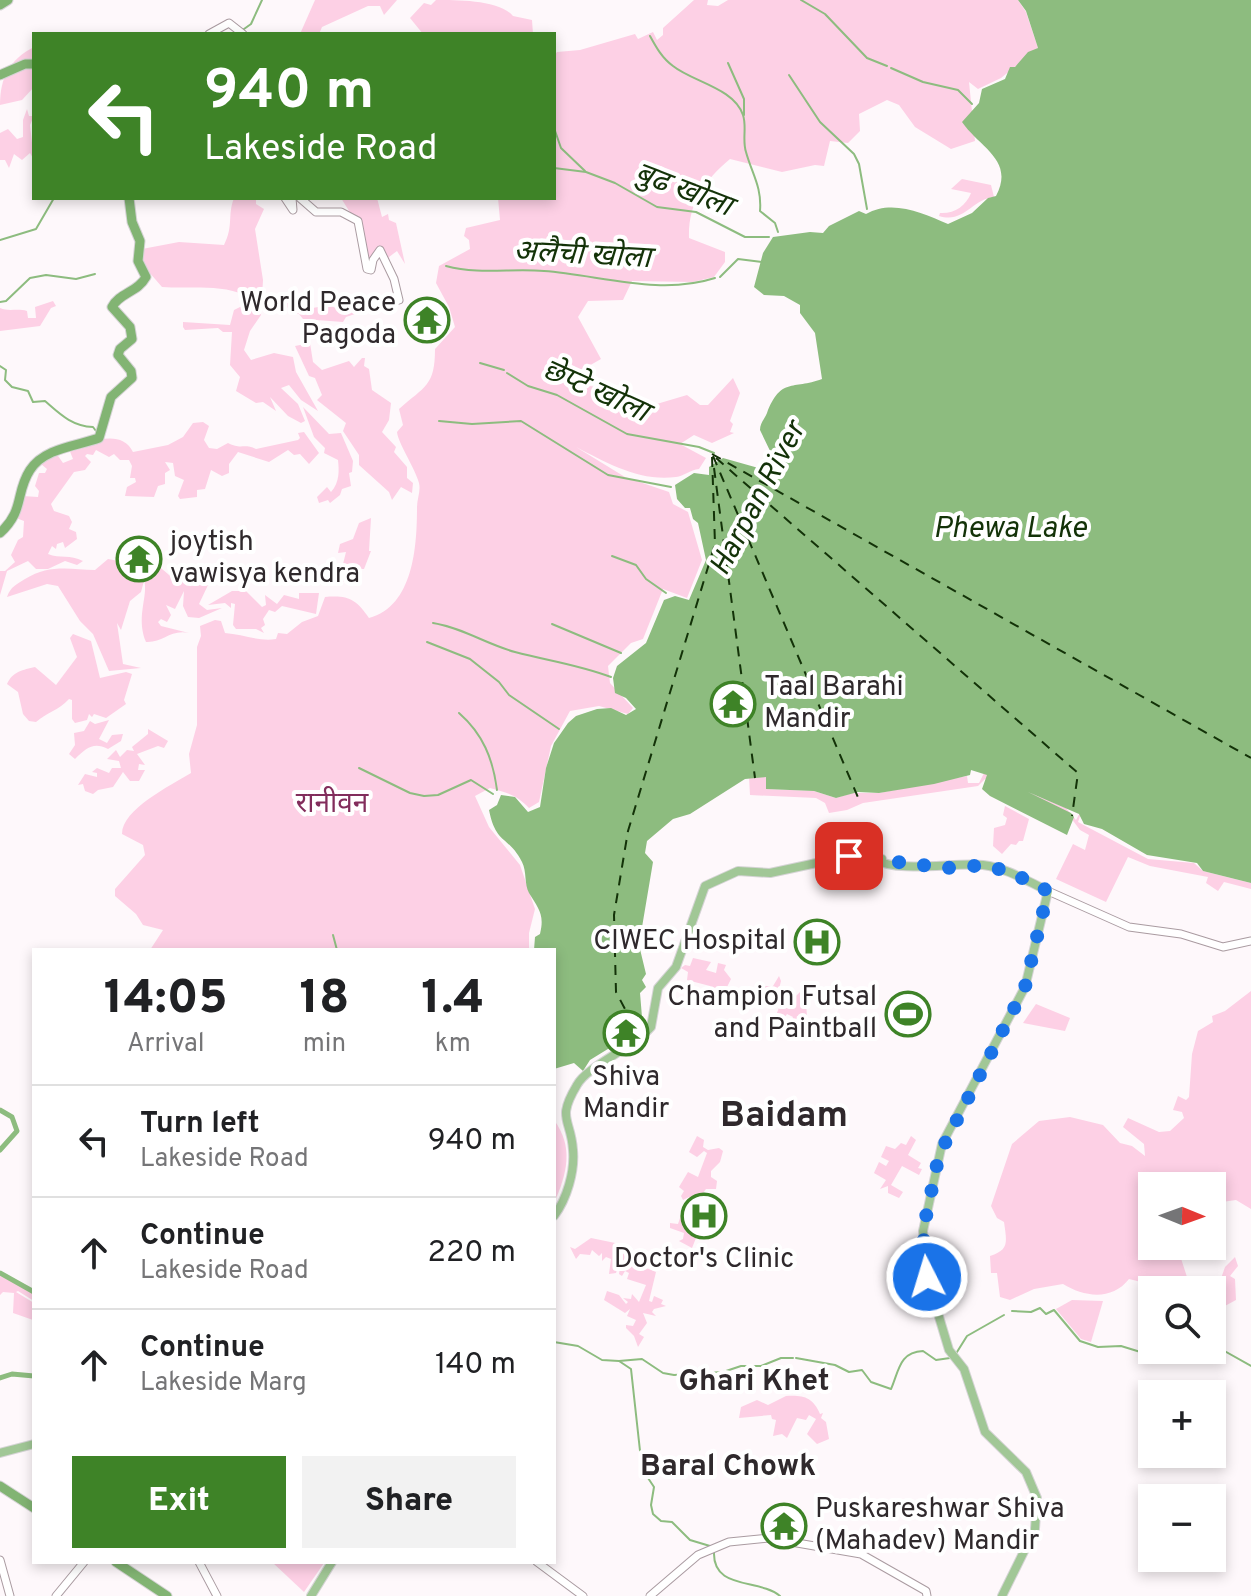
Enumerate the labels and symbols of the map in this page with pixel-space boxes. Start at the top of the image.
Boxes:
water label: बुढ खोला [629,155,742,228]
water label: अलैची खोला [512,233,657,278]
place label: World Peace Pagoda [240,286,396,354]
temple icon: World Peace Pagoda [403,296,451,344]
water label: छेप्टे खोला [536,351,659,434]
water label: Harpan River [703,413,816,583]
water label: Phewa Lake [933,511,1087,548]
place label: joytish vawisya kendra [168,525,360,593]
temple icon: joytish vawisya kendra [115,535,163,583]
place label: Taal Barahi Mandir [764,670,904,738]
temple icon: Taal Barahi Mandir [709,680,757,728]
park label: रानीवन [296,786,369,823]
pin [815,822,883,890]
hospital icon: CIWEC Hospital [793,918,841,966]
place label: CIWEC Hospital [593,924,786,960]
place label: Champion Futsal and Paintball [667,980,877,1048]
sports icon: Champion Futsal and Paintball [884,990,932,1038]
temple icon: Shiva Mandir [602,1009,650,1057]
place label: Shiva Mandir [583,1060,669,1128]
district label: Baidam [720,1094,848,1140]
north arrow [1138,1172,1226,1260]
hospital icon: Doctor's Clinic [680,1192,728,1240]
position arrow [885,1235,969,1319]
place label: Doctor's Clinic [614,1242,794,1278]
district label: Ghari Khet [679,1364,829,1401]
district label: Baral Chowk [640,1449,816,1486]
place label: Puskareshwar Shiva (Mahadev) Mandir [815,1492,1064,1560]
temple icon: Puskareshwar Shiva (Mahadev) Mandir [760,1502,808,1550]

